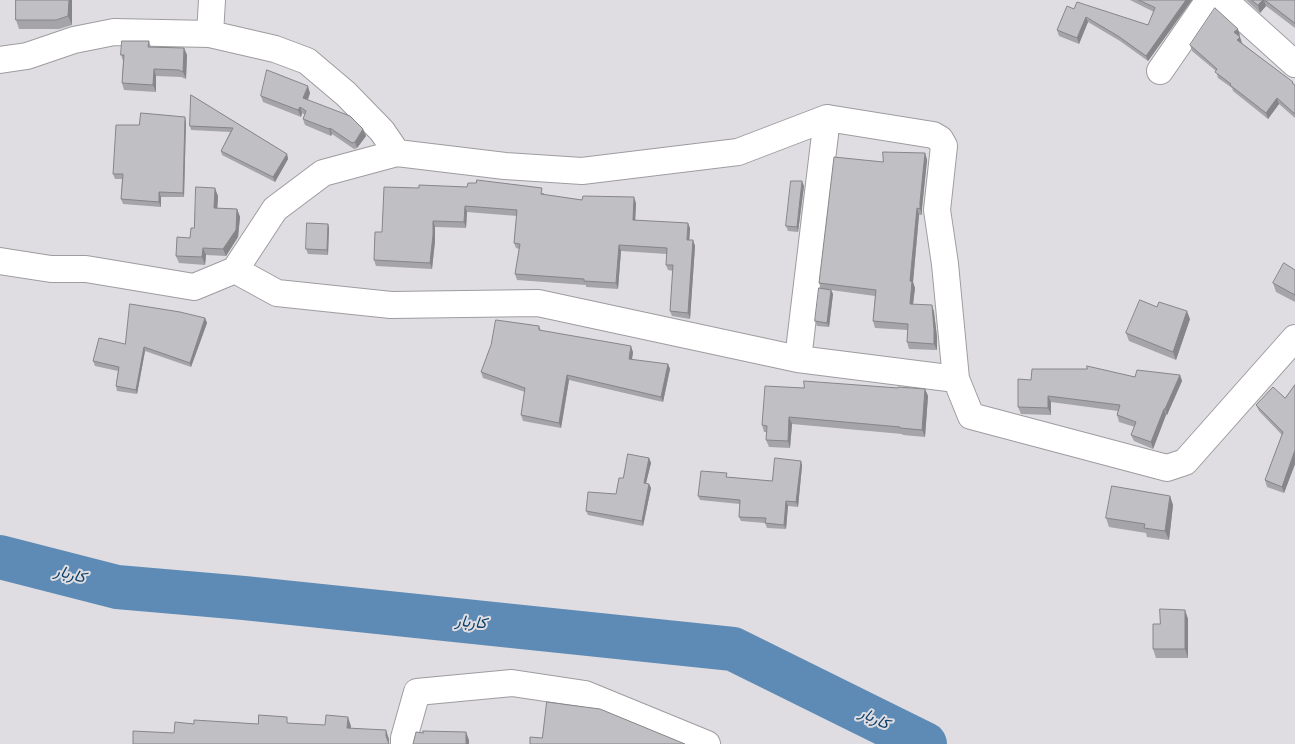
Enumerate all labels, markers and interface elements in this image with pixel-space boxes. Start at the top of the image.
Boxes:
water label: کاربار [53,562,87,588]
water label: کاربار [455,612,487,634]
water label: کاربار [856,704,892,734]

